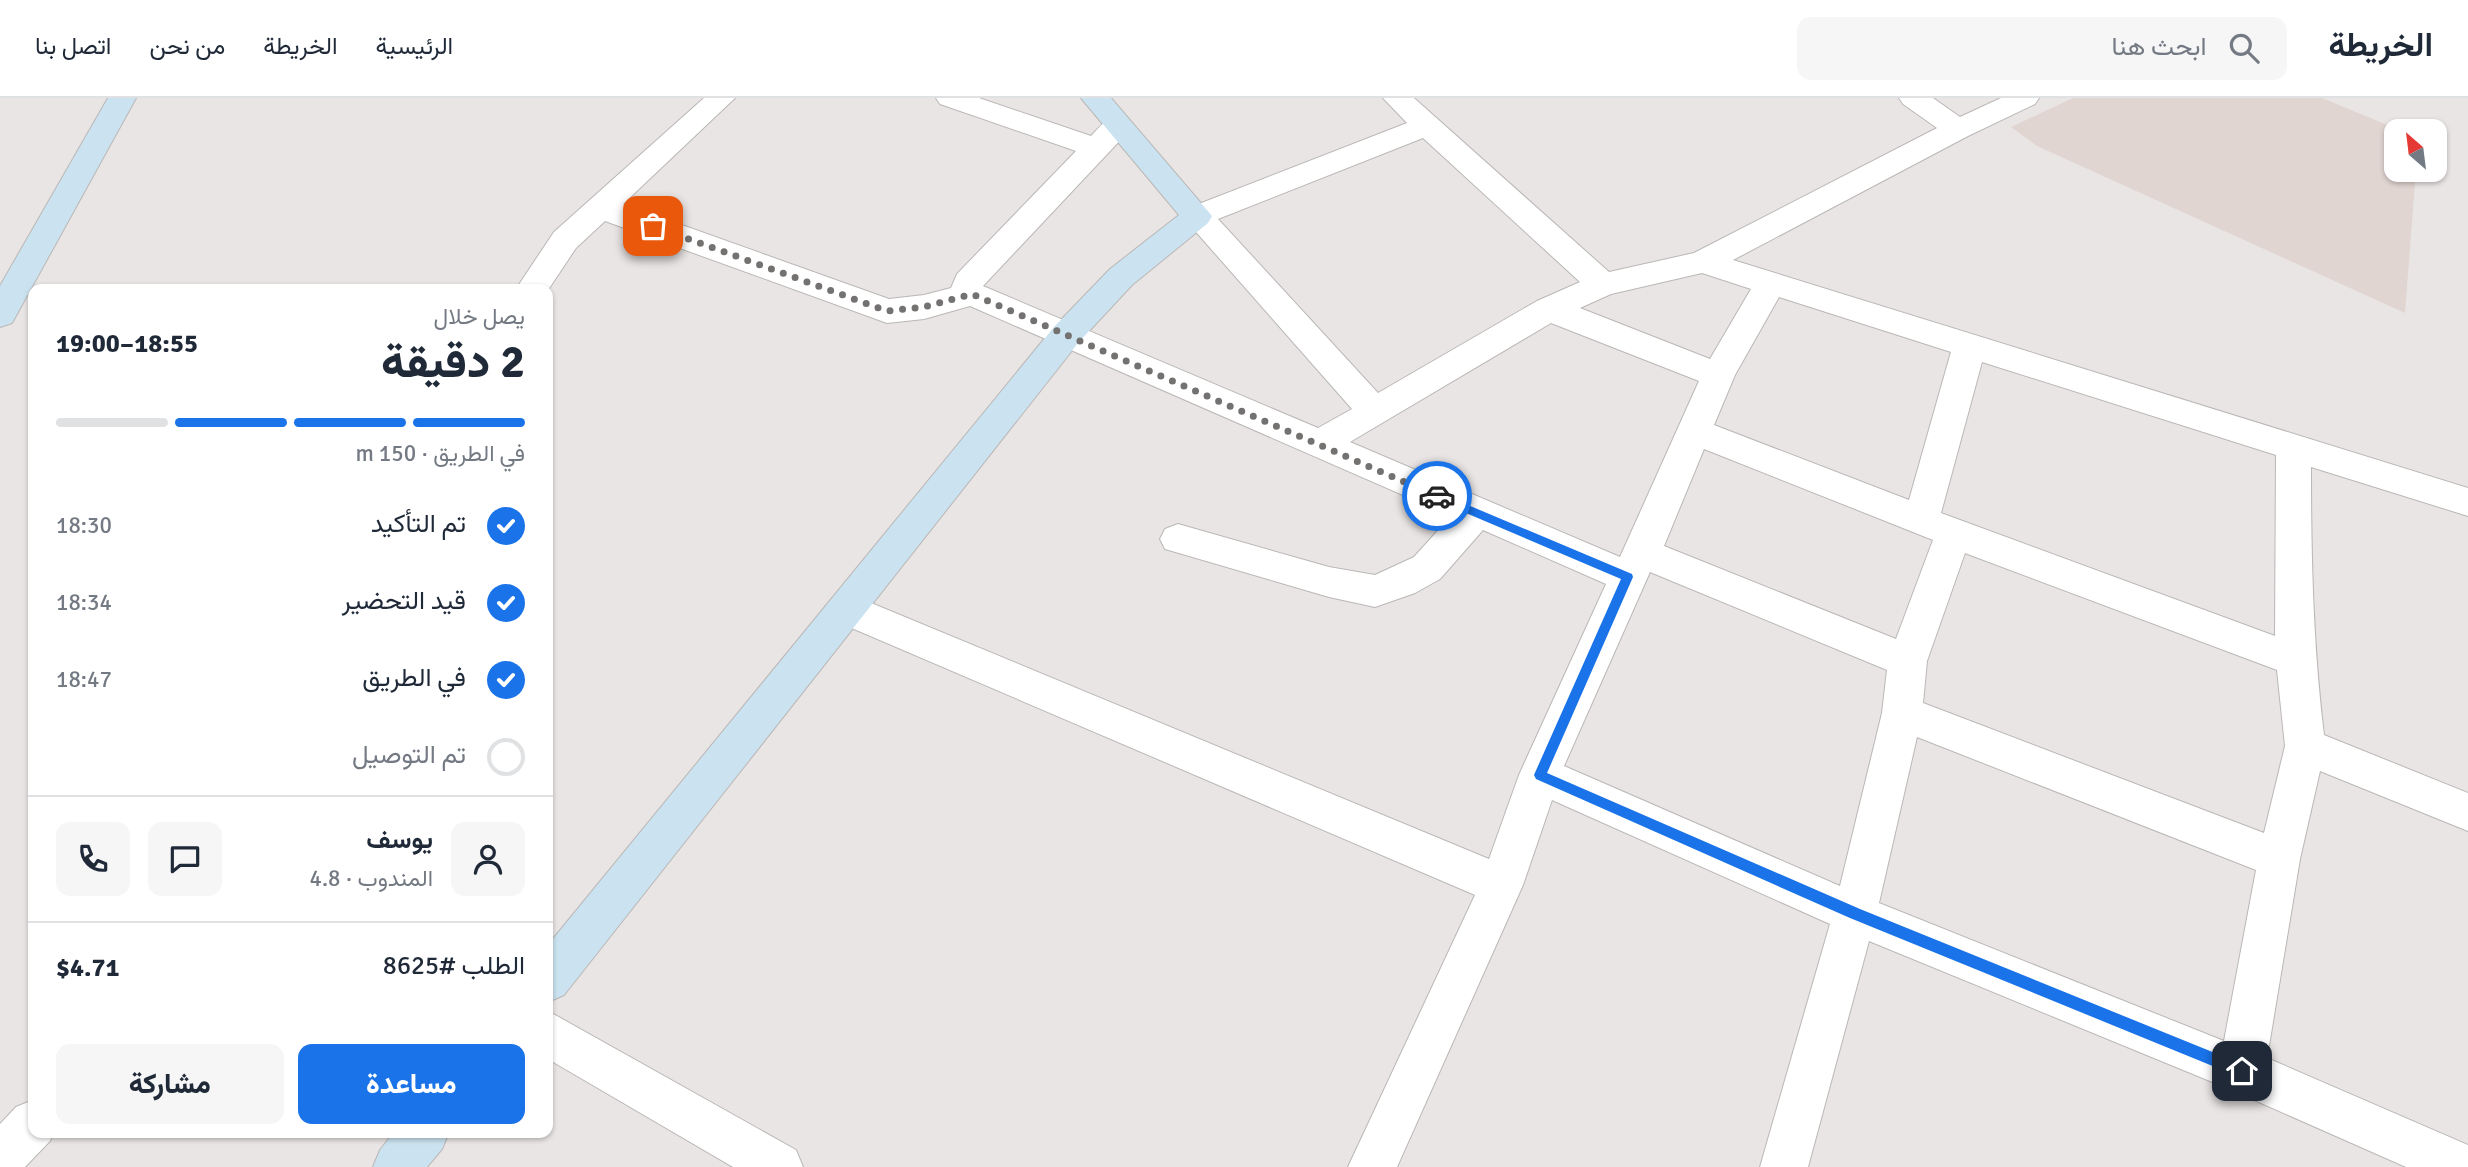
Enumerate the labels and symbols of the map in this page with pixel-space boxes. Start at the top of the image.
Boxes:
north arrow [2384,119,2446,182]
pin [623,196,683,256]
courier [1402,461,1472,531]
pin [2212,1041,2272,1101]

